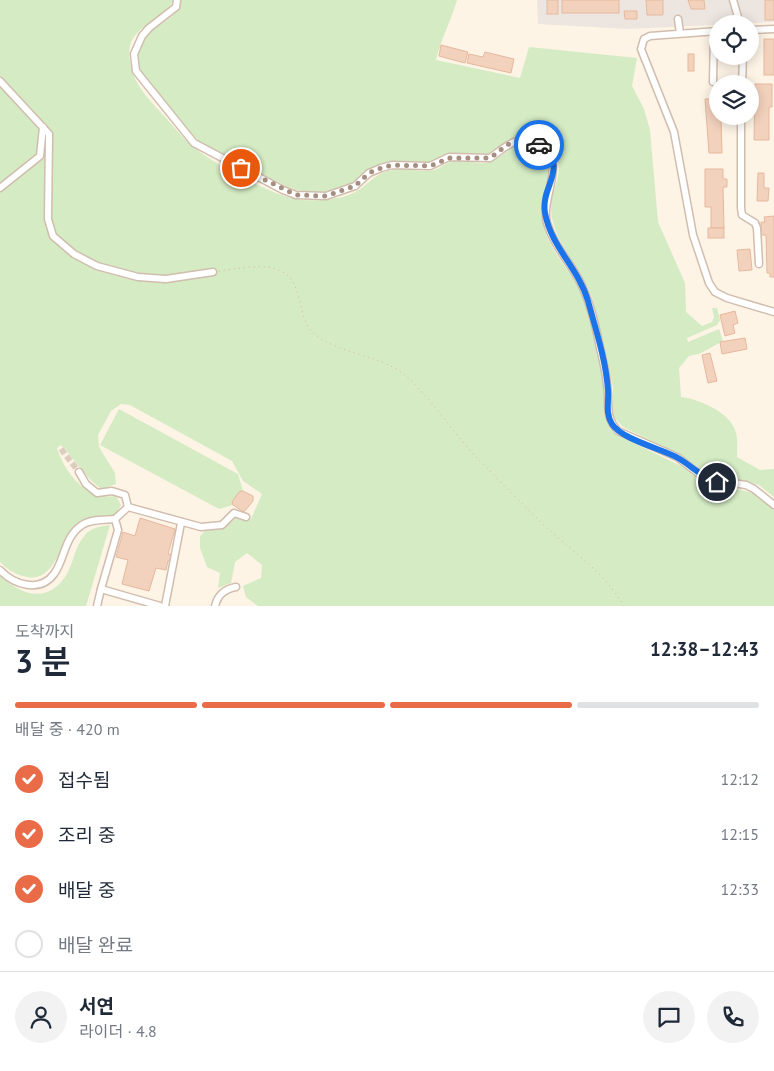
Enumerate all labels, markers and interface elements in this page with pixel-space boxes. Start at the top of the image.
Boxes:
map controls [709,15,759,125]
button: locate [709,15,759,65]
button: layers [709,75,759,125]
courier [514,120,564,170]
icon: car [525,131,553,159]
pin [220,147,262,189]
icon: bag [227,154,255,182]
pin [696,461,738,503]
icon: home [703,468,731,496]
text: 도착까지 [15,621,74,641]
text: 12:38–12:43 [650,637,759,661]
text: 3 분 [15,640,71,682]
text: 배달 중 · 420 m [15,719,120,739]
icon: check [15,765,43,793]
text: 접수됨 [58,768,110,792]
text: 12:12 [721,769,759,789]
icon: check [15,820,43,848]
text: 조리 중 [58,823,116,847]
text: 12:15 [721,824,759,844]
icon: check [15,875,43,903]
text: 배달 중 [58,878,116,902]
text: 12:33 [721,879,759,899]
text: 배달 완료 [58,933,133,957]
button: person [15,991,67,1043]
button: chat [643,991,695,1043]
button: phone [707,991,759,1043]
text: 서연 [79,994,114,1018]
text: 라이더 · 4.8 [79,1021,157,1041]

